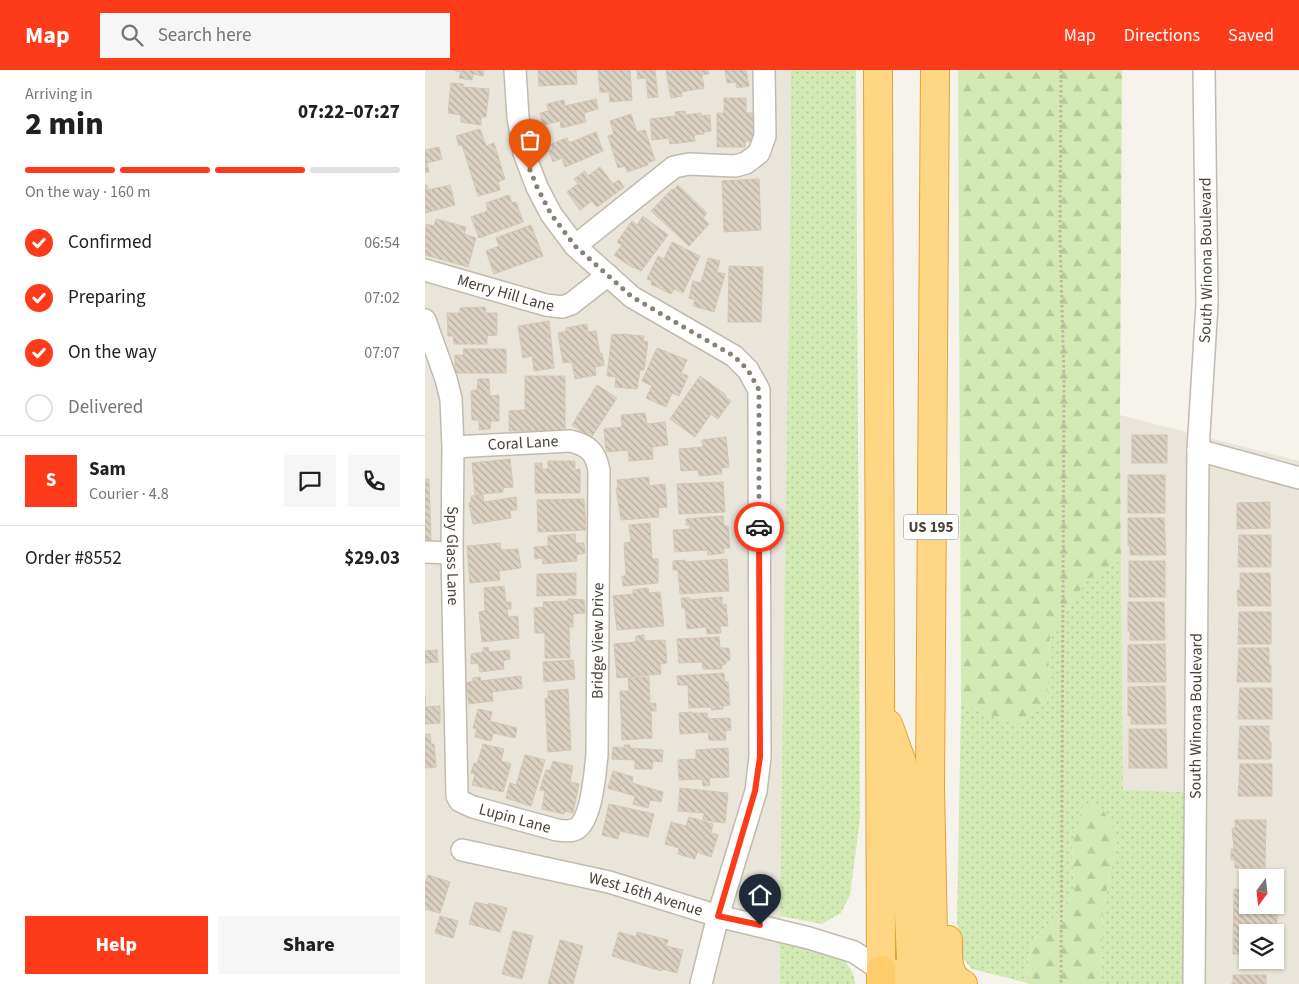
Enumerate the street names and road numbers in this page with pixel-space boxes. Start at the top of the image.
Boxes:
street label: South Winona Boulevard [1194,177,1218,344]
street label: Merry Hill Lane [455,269,555,317]
street label: Coral Lane [487,430,559,456]
street label: Spy Glass Lane [441,506,464,606]
road number: US 195 [903,514,959,540]
street label: Bridge View Drive [586,582,609,699]
street label: South Winona Boulevard [1184,633,1208,799]
street label: Lupin Lane [477,798,553,839]
street label: West 16th Avenue [587,867,706,922]

